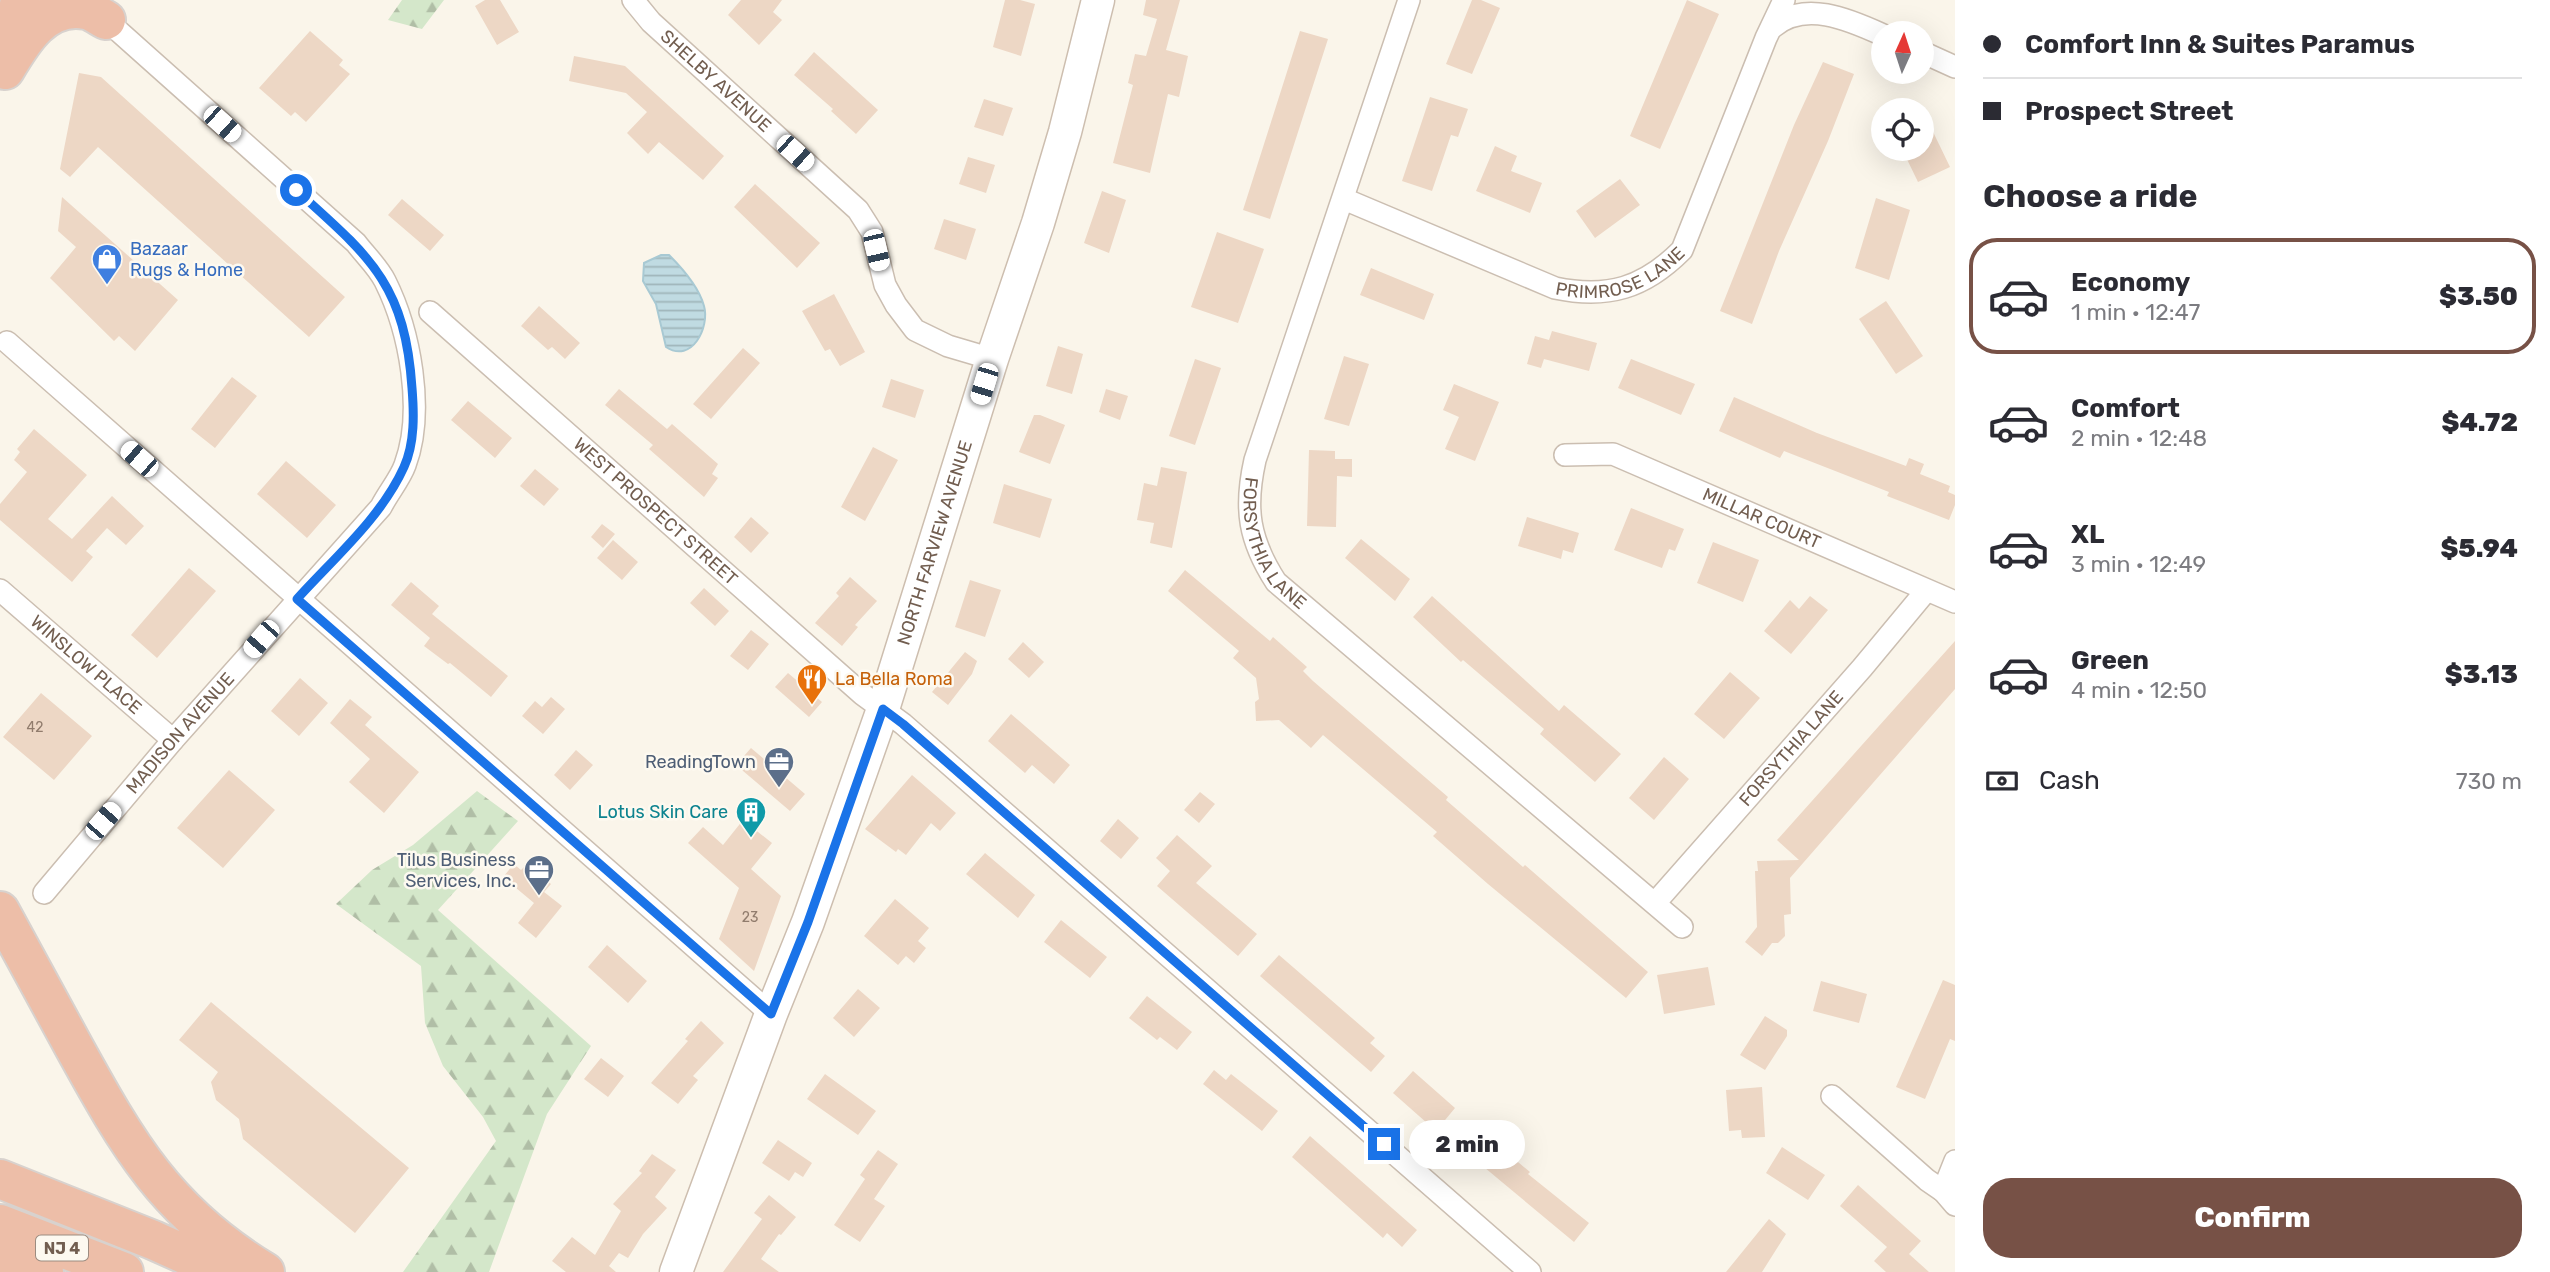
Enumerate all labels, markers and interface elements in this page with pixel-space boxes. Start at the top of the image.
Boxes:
north arrow [1871,21,1934,84]
map controls [1871,21,1934,161]
street label: SHELBY AVENUE [656,25,776,137]
text: Comfort Inn & Suites Paramus [2025,29,2415,60]
text: Prospect Street [2025,96,2233,127]
button: locate [1871,98,1934,161]
car [200,102,245,146]
car [773,131,818,175]
route start [280,174,312,206]
text: Choose a ride [1983,177,2197,215]
car [862,227,891,273]
place label: Bazaar Rugs & Home [130,238,243,281]
shop icon: Bazaar Rugs & Home [90,242,124,286]
street label: PRIMROSE LANE [1554,242,1689,303]
icon: car [1987,265,2050,328]
text: Economy [2071,267,2190,298]
text: $3.50 [2439,281,2518,312]
text: 1 min · 12:47 [2071,298,2200,326]
car [968,361,1001,407]
icon: car [1987,391,2050,454]
text: Comfort [2071,393,2180,424]
text: $4.72 [2442,407,2518,438]
text: 2 min · 12:48 [2071,424,2207,452]
street label: WEST PROSPECT STREET [569,433,742,590]
car [117,437,162,481]
street label: NORTH FARVIEW AVENUE [893,438,977,648]
street label: FORSYTHIA LANE [1238,476,1311,614]
street label: MILLAR COURT [1699,483,1824,554]
icon: car [1987,517,2050,580]
text: XL [2071,519,2104,550]
text: $5.94 [2440,533,2518,564]
text: 3 min · 12:49 [2071,550,2206,578]
street label: WINSLOW PLACE [26,610,146,719]
car [240,616,283,662]
icon: car [1987,643,2050,706]
text: Green [2071,645,2149,676]
text: $3.13 [2445,659,2518,690]
restaurant icon: La Bella Roma [795,662,829,706]
street label: MADISON AVENUE [121,668,239,798]
place label: La Bella Roma [835,668,953,690]
text: 4 min · 12:50 [2071,676,2207,704]
street label: FORSYTHIA LANE [1734,686,1848,811]
house number: 42 [27,719,43,736]
office icon: ReadingTown [762,745,796,789]
place label: ReadingTown [645,751,756,773]
icon: cash [1983,762,2021,800]
text: Cash [2039,765,2100,796]
text: 730 m [2456,767,2522,795]
building icon: Lotus Skin Care [734,795,768,839]
car [82,798,125,844]
place label: Lotus Skin Care [598,801,728,823]
place label: Tilus Business Services, Inc. [397,849,516,892]
office icon: Tilus Business Services, Inc. [522,853,556,897]
house number: 23 [742,909,758,926]
callout: 2 min [1408,1120,1524,1168]
route end [1368,1128,1400,1160]
text: 2 min [1435,1130,1499,1158]
button: Confirm [1983,1178,2522,1258]
road number: NJ 4 [36,1236,88,1260]

